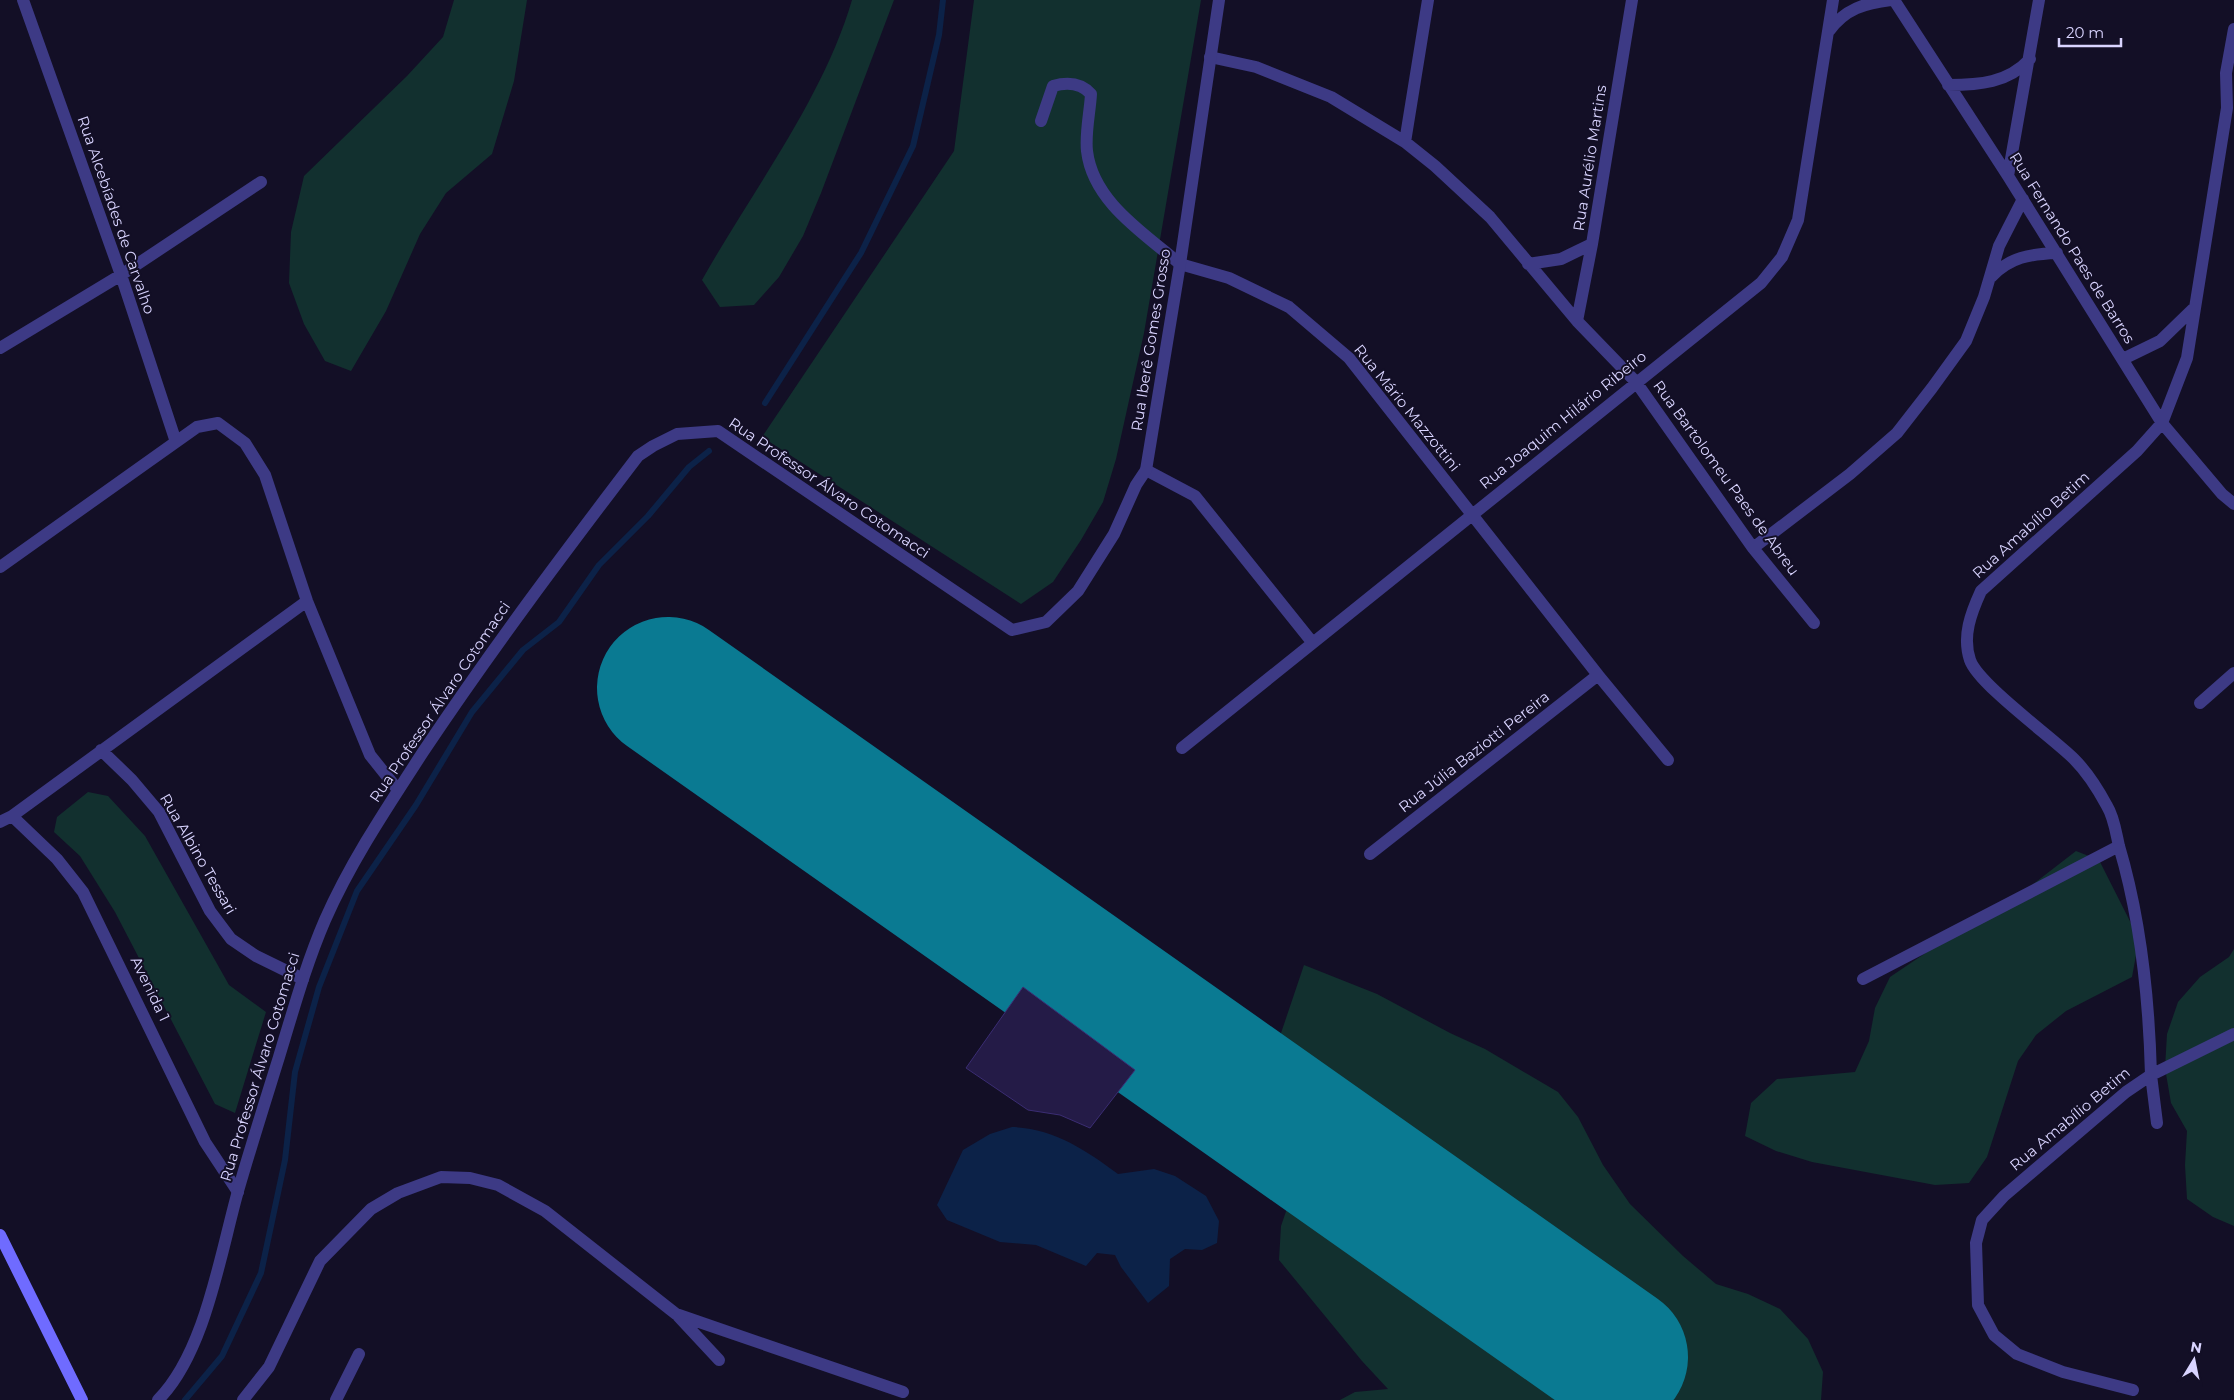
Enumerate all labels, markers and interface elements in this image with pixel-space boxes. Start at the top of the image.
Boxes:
scale bar [2059,15,2122,47]
text: 20 m [2066,23,2104,42]
street label: Rua Aurélio Martins [1569,84,1610,232]
street label: Rua Alcebíades de Carvalho [74,113,159,316]
street label: Rua Fernando Paes de Barros [2006,149,2139,347]
street label: Rua Iberê Gomes Grosso [1127,247,1174,432]
street label: Rua Mário Mazzottini [1350,340,1465,475]
street label: Rua Joaquim Hilário Ribeiro [1475,346,1650,493]
street label: Rua Bartolomeu Paes de Abreu [1649,376,1804,579]
street label: Rua Professor Álvaro Cotomacci [725,413,933,562]
street label: Rua Amabílio Betim [1968,467,2093,582]
street label: Rua Professor Álvaro Cotomacci [365,598,514,806]
street label: Rua Júlia Baziotti Pereira [1394,687,1553,816]
street label: Rua Albino Tessari [156,790,241,918]
street label: Rua Professor Álvaro Cotomacci [216,950,303,1184]
street label: Avenida 1 [127,953,174,1024]
street label: Rua Amabílio Betim [2006,1063,2134,1175]
north arrow [2169,1335,2219,1385]
text: N [2189,1337,2203,1357]

